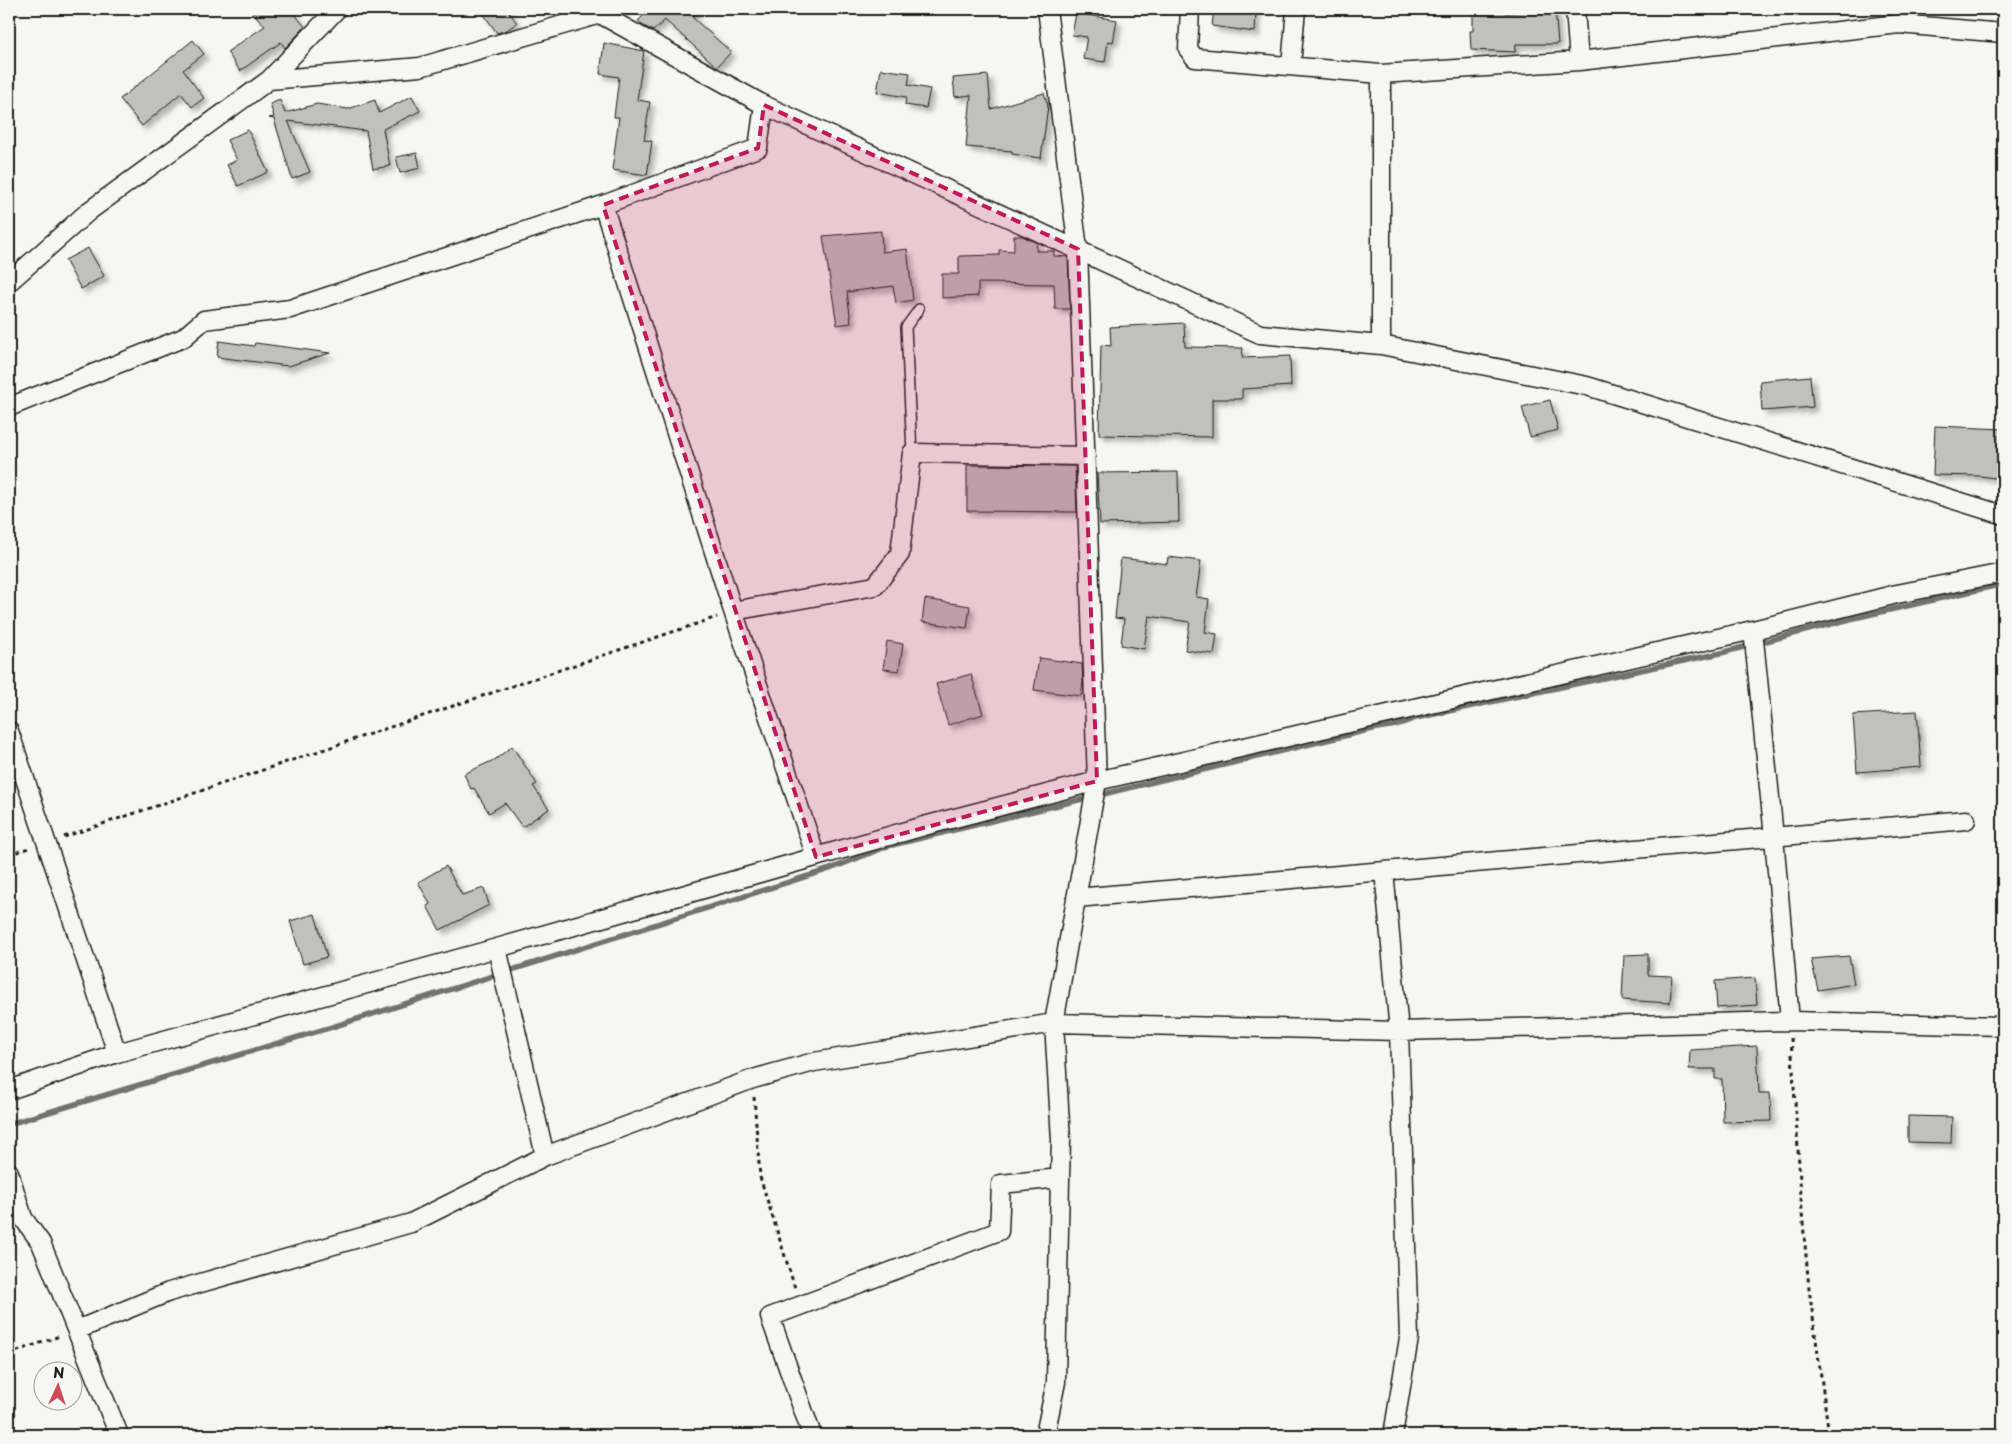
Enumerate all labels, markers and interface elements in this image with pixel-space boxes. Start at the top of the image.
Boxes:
north arrow [32,1362,82,1412]
text: N [53,1362,65,1383]

